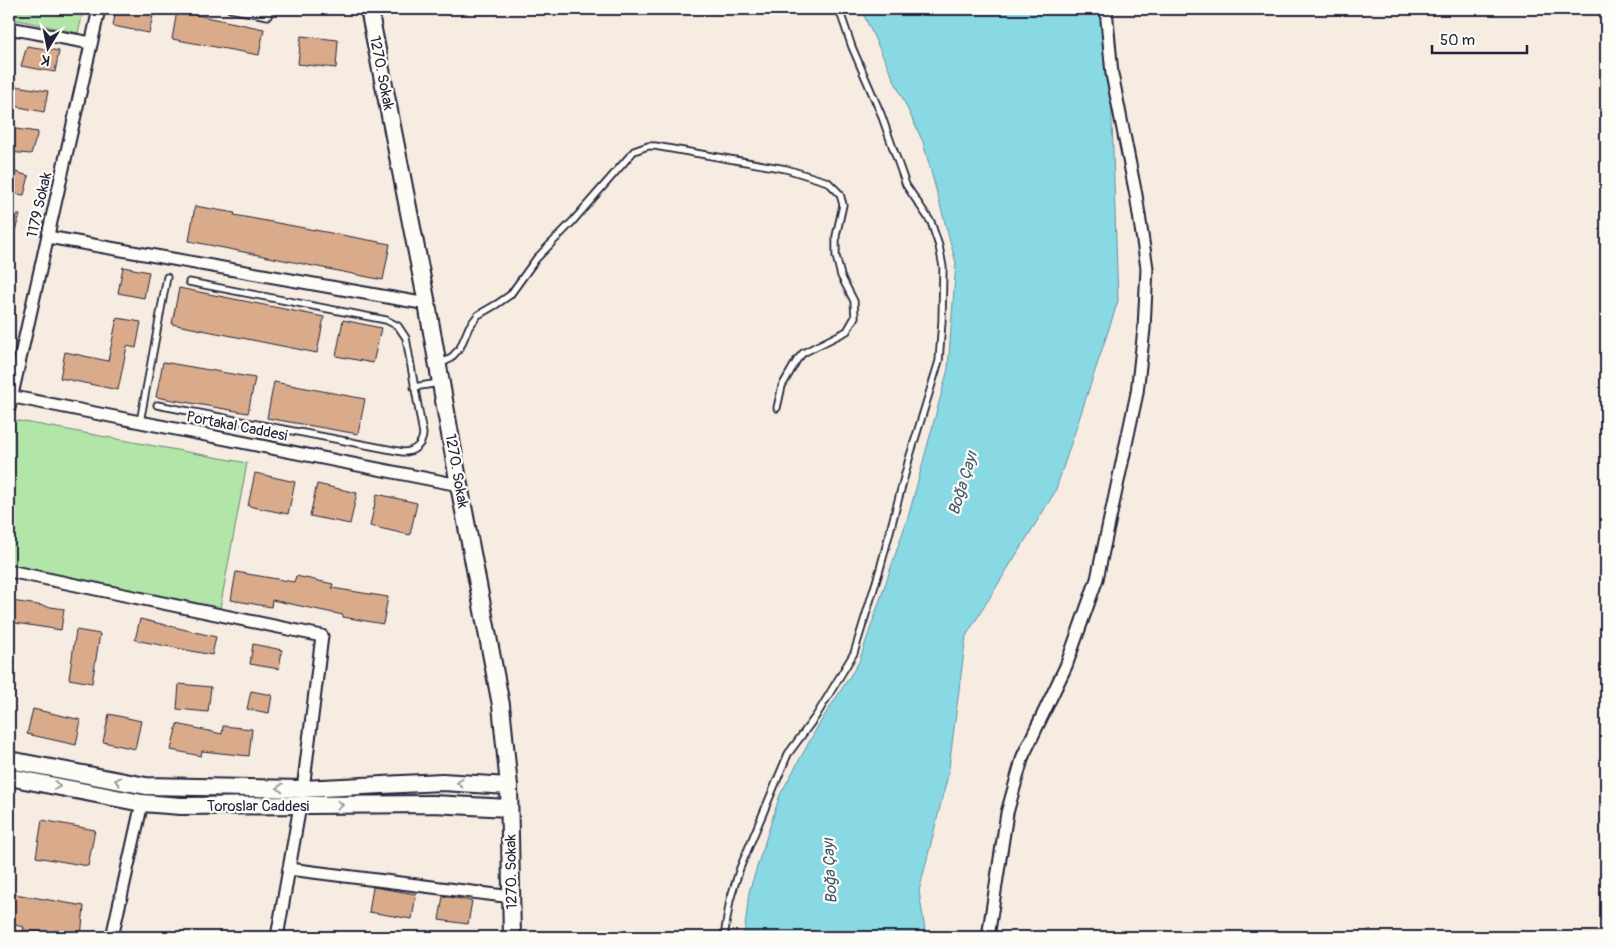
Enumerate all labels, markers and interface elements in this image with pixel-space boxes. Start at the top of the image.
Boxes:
north arrow [22,22,72,72]
scale bar [1432,22,1528,54]
text: 50 m [1440,31,1475,50]
street label: 1270. Sokak [365,34,398,113]
text: K [40,51,51,69]
street label: 1179 Sokak [23,170,56,240]
street label: Portakal Caddesi [185,407,289,446]
street label: 1270. Sokak [441,432,473,511]
water label: Boğa Çayı [944,447,983,518]
one-way arrow [114,776,123,786]
one-way arrow [456,778,464,789]
one-way arrow [52,780,61,791]
one-way arrow [276,783,284,793]
street label: Toroslar Caddesi [207,797,310,816]
one-way arrow [336,800,344,810]
street label: 1270. Sokak [501,833,522,910]
water label: Boğa Çayı [818,836,842,904]

